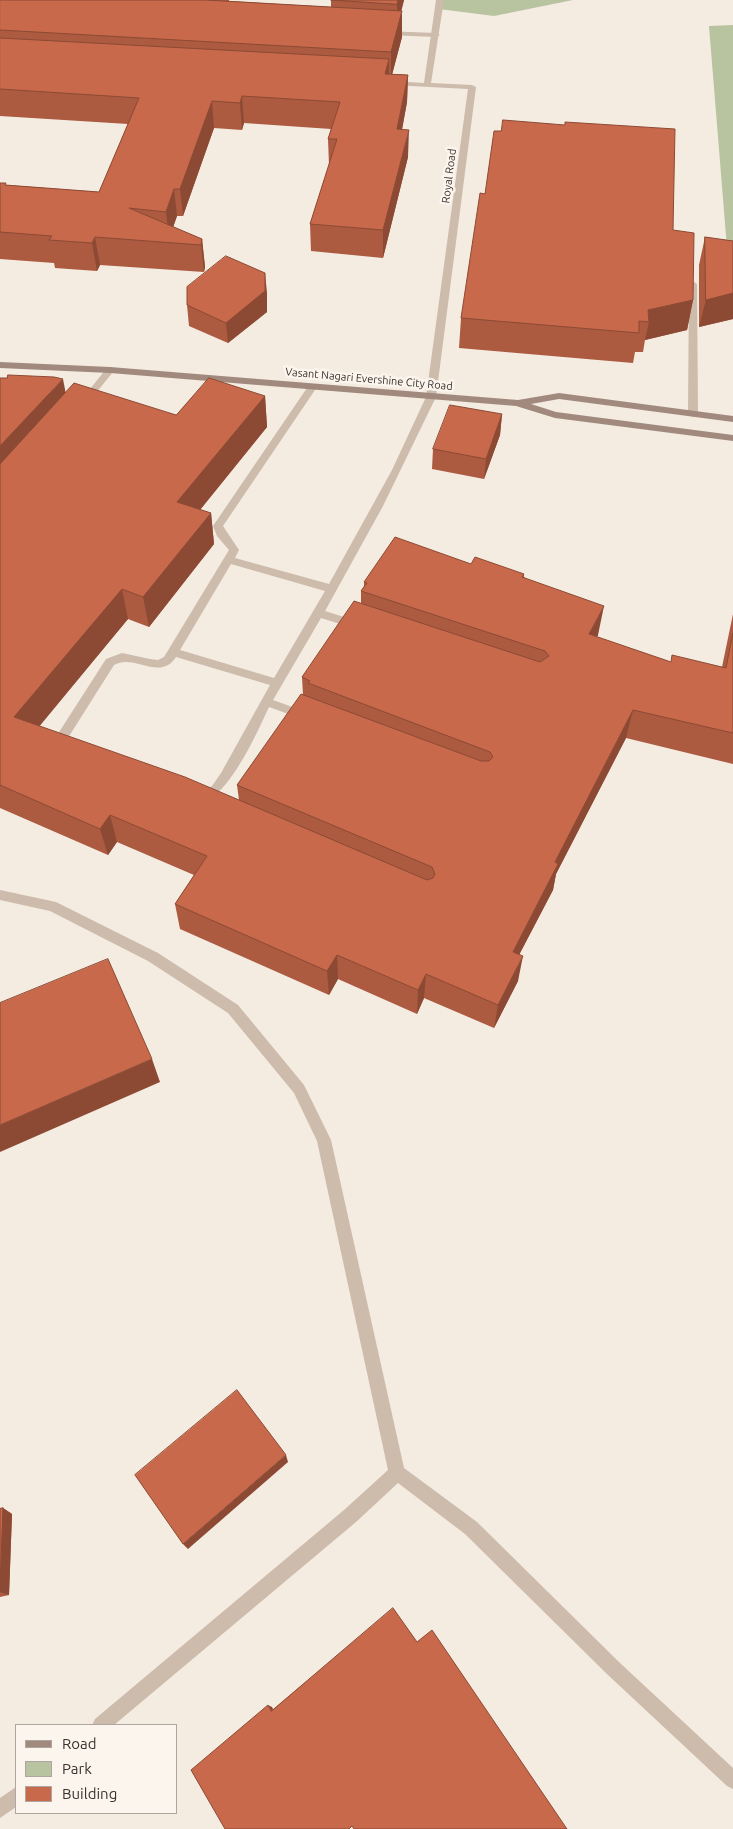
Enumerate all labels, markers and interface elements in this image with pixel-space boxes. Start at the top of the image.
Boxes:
street label: Royal Road [439,148,459,204]
street label: Vasant Nagari Evershine City Road [285,365,453,393]
legend [15,1724,178,1814]
text: Road [62,1735,97,1752]
text: Park [62,1760,92,1777]
text: Building [62,1785,117,1802]

